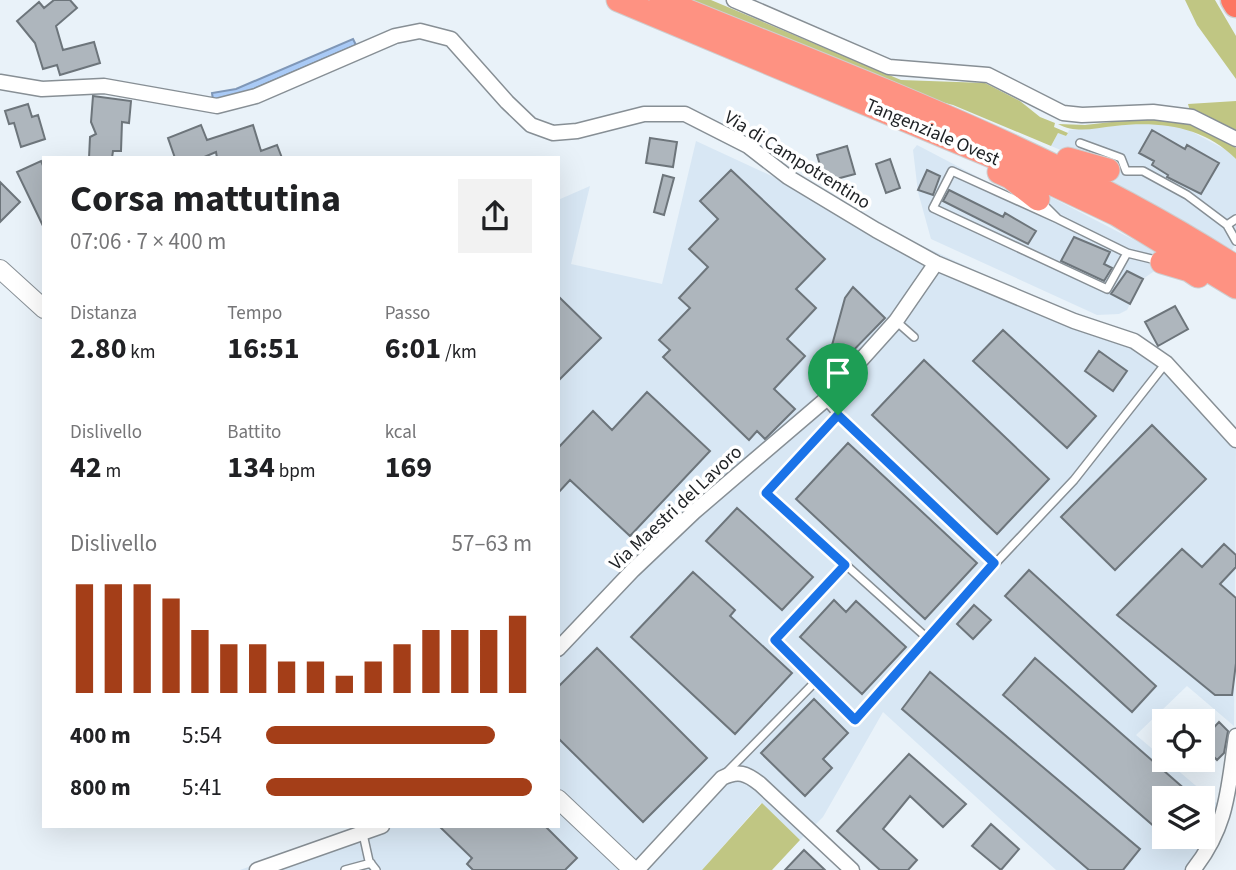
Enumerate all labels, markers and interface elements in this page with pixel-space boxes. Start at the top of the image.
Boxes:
street label: Tangenziale Ovest [861,92,1004,173]
street label: Via di Campotrentino [719,104,876,216]
text: Corsa mattutina [70,172,341,226]
button: share [458,179,532,253]
text: 07:06 · 7 × 400 m [70,225,226,258]
text: Distanza [70,300,137,327]
text: Tempo [227,300,282,327]
text: Passo [385,300,430,327]
text: 2.80 [70,327,127,370]
text: 16:51 [227,327,300,370]
text: 6:01 [385,327,441,370]
text: km [127,339,156,366]
text: /km [441,339,477,366]
pin [808,343,868,415]
icon: arrive [819,354,857,392]
text: Dislivello [70,419,142,446]
text: Battito [227,419,281,446]
text: kcal [385,419,417,446]
street label: Via Maestri del Lavoro [604,439,748,577]
text: 42 [70,446,102,489]
text: 134 [227,446,275,489]
text: 169 [385,446,432,489]
text: m [102,458,121,485]
text: bpm [275,458,315,485]
text: Dislivello [70,527,157,560]
text: 57–63 m [452,527,532,560]
map controls [1152,709,1215,849]
button: locate [1152,709,1215,772]
text: 400 m [70,719,131,752]
text: 5:54 [182,719,222,752]
text: 800 m [70,771,131,804]
text: 5:41 [182,771,222,804]
button: layers [1152,786,1215,849]

